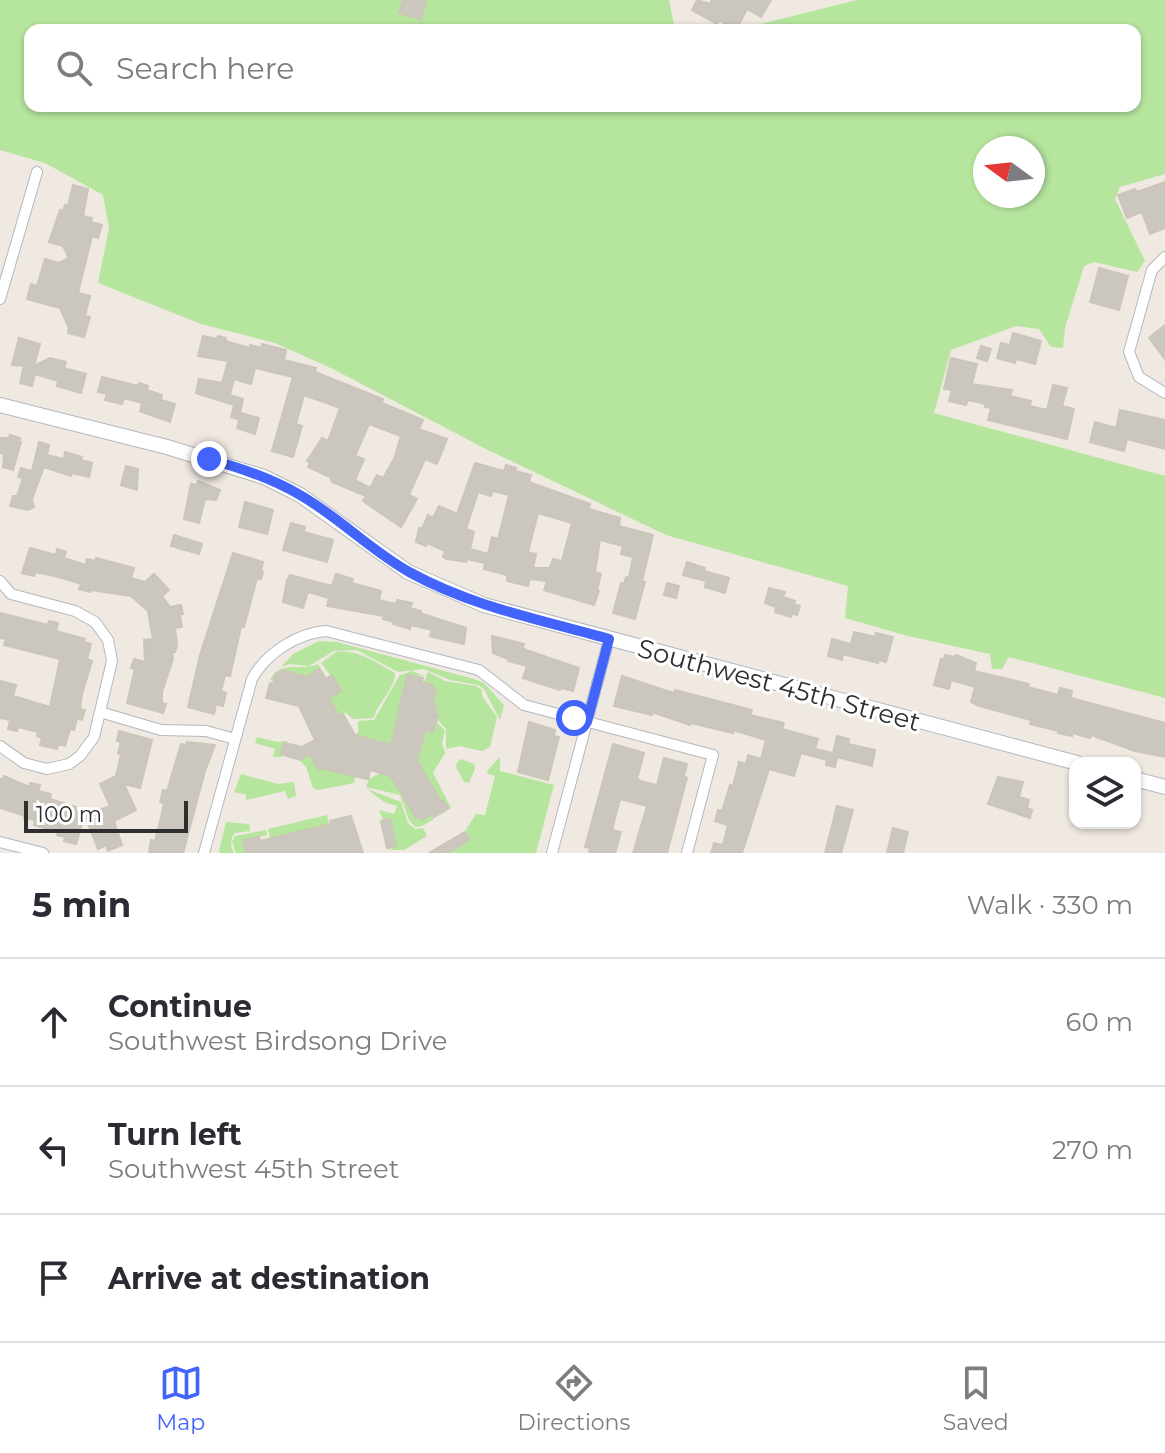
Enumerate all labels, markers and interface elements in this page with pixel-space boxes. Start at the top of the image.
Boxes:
search box [24,24,1141,112]
icon: search [52,46,96,90]
text: Search here [116,50,294,87]
north arrow [973,136,1045,208]
route end [191,441,227,477]
street label: Southwest 45th Street [634,632,924,738]
route start [556,700,592,736]
map controls [1069,757,1141,829]
button: layers [1069,757,1141,829]
scale bar [24,797,188,833]
text: 100 m [36,801,102,828]
text: 5 min [32,884,131,926]
text: Walk · 330 m [967,889,1133,921]
text: Continue [108,988,252,1025]
icon: ahead [32,1000,76,1044]
text: 60 m [1066,1006,1133,1038]
text: Southwest Birdsong Drive [108,1025,447,1057]
text: Turn left [108,1116,241,1153]
icon: left [32,1128,76,1172]
text: 270 m [1052,1134,1133,1166]
text: Southwest 45th Street [108,1153,399,1185]
icon: arrive [32,1256,76,1300]
text: Arrive at destination [108,1260,430,1297]
tab: Map [156,1361,205,1436]
tab: Directions [518,1361,630,1436]
tab: Saved [943,1361,1009,1436]

